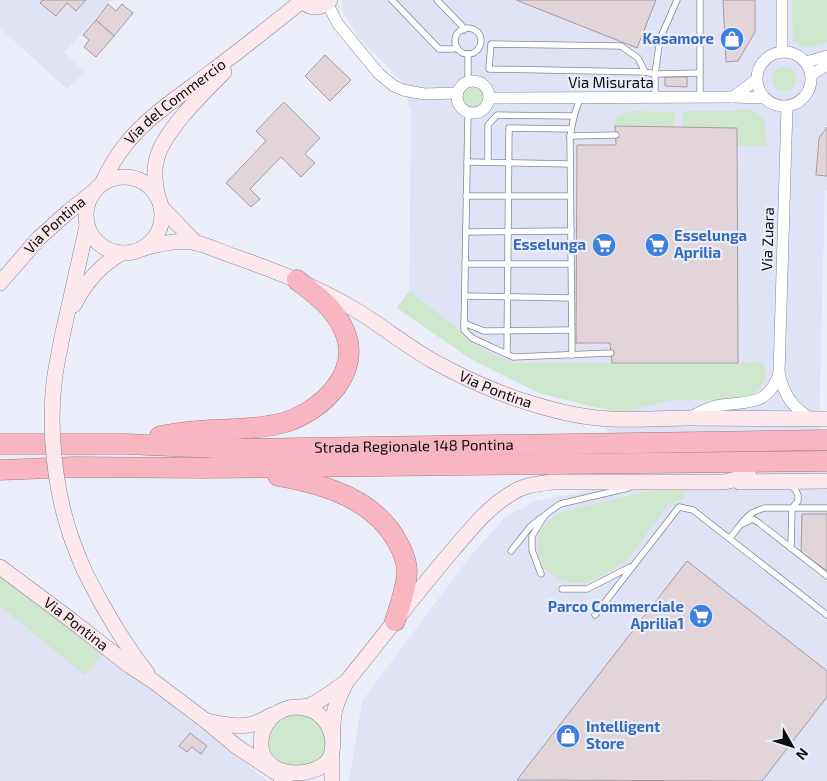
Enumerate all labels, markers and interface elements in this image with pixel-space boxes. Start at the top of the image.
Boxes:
shop icon: Kasamore [719,26,745,52]
place label: Kasamore [643,29,714,47]
street label: Via del Commercio [120,54,229,147]
street label: Via Misurata [568,73,654,91]
street label: Via Pontina [20,192,89,257]
street label: Via Zuara [757,207,777,271]
place label: Esselunga Aprilia [674,226,747,261]
supermarket icon: Esselunga [591,232,617,258]
supermarket icon: Esselunga Aprilia [644,232,670,258]
place label: Esselunga [513,235,586,253]
street label: Via Pontina [457,366,534,411]
street label: Strada Regionale 148 Pontina [314,435,514,456]
street label: Via Pontina [41,593,112,654]
place label: Parco Commerciale Aprilia1 [548,597,684,632]
supermarket icon: Parco Commerciale Aprilia1 [688,603,714,629]
place label: Intelligent Store [586,717,660,752]
north arrow [767,721,817,771]
shop icon: Intelligent Store [555,723,581,749]
text: N [793,745,812,764]

